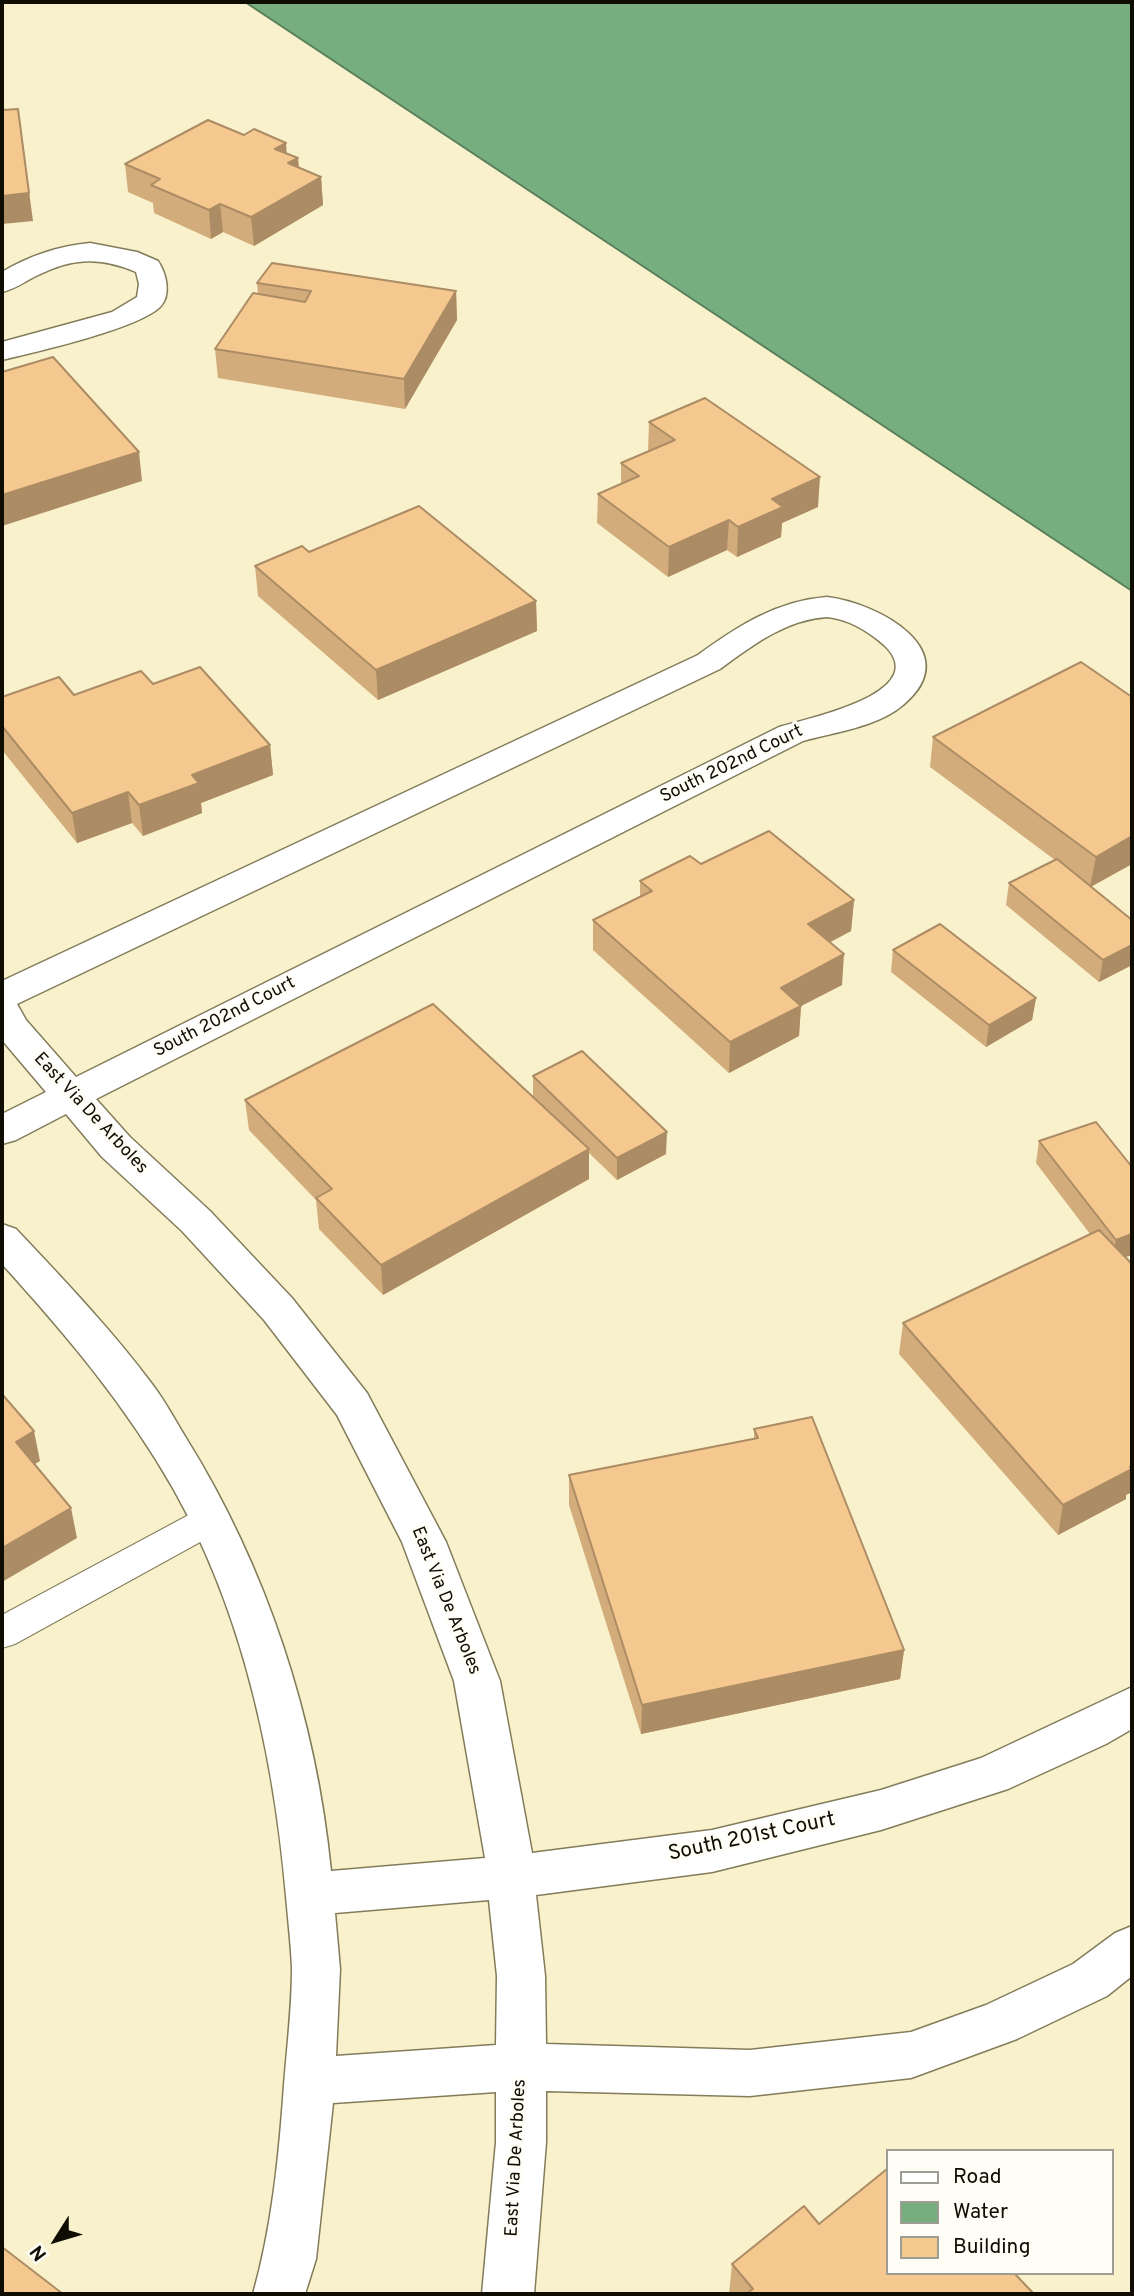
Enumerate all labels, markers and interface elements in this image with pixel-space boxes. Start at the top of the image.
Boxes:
street label: South 202nd Court [657,721,807,809]
street label: South 202nd Court [151,973,299,1063]
street label: East Via De Arboles [28,1049,152,1179]
street label: East Via De Arboles [405,1524,485,1678]
street label: South 201st Court [666,1808,838,1868]
street label: East Via De Arboles [502,2079,532,2237]
legend [886,2149,1113,2275]
text: Road [953,2164,1002,2191]
text: Water [953,2199,1008,2226]
north arrow [21,2205,91,2275]
text: Building [953,2234,1031,2261]
text: N [26,2240,53,2265]

